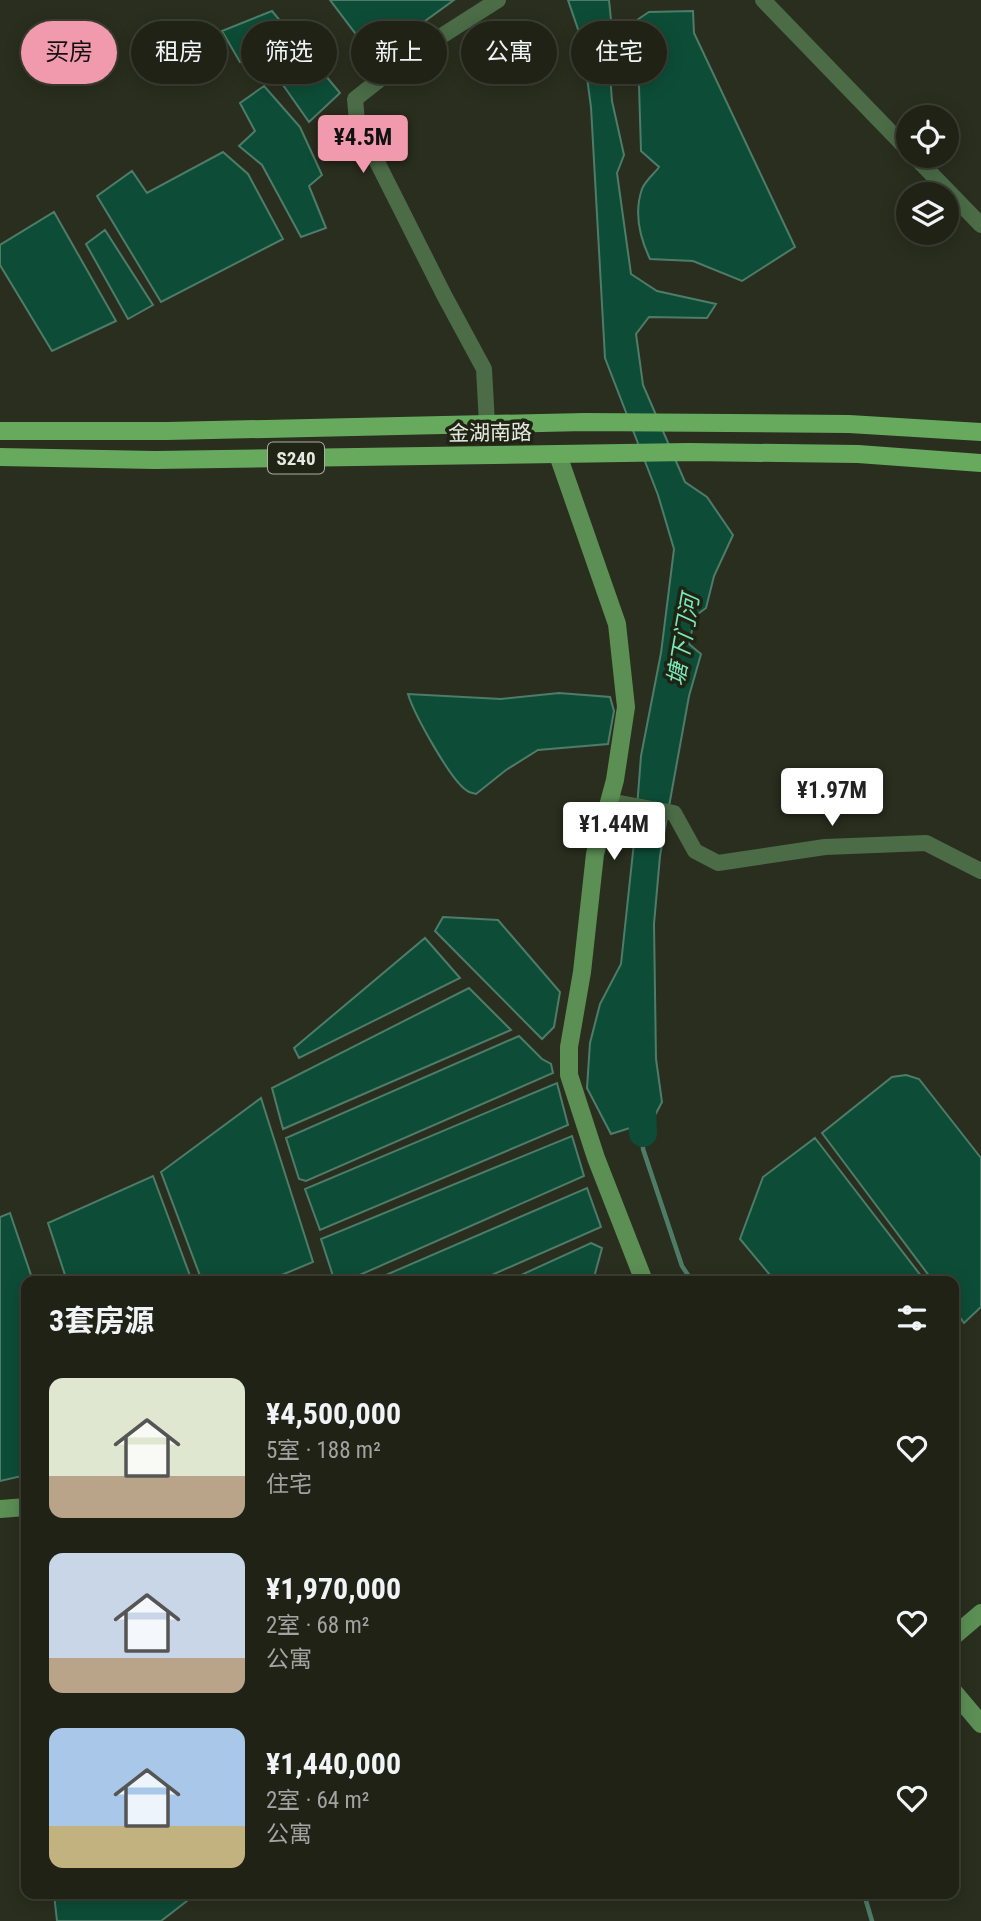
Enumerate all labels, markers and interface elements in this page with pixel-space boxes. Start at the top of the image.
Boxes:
chip: 买房 [21,21,117,84]
chip: 租房 [131,21,227,84]
chip: 筛选 [241,21,337,84]
chip: 新上 [351,21,447,84]
chip: 公寓 [461,21,557,84]
chip: 住宅 [571,21,667,84]
map controls [896,105,959,245]
button: locate [896,105,959,168]
pin: ¥4.5M [314,116,412,175]
text: ¥4.5M [334,124,392,151]
button: layers [896,182,959,245]
street label: 金湖南路 [448,420,532,446]
road number: S240 [268,442,324,474]
water label: 塘下门河 [662,589,705,688]
pin: ¥1.97M [775,768,889,828]
text: ¥1.97M [797,777,867,804]
pin: ¥1.44M [557,802,671,862]
text: ¥1.44M [579,811,649,838]
icon: filters [893,1299,931,1337]
text: 3套房源 [49,1303,154,1338]
text: ¥4,500,000 [266,1396,401,1431]
icon: home [105,1406,189,1490]
icon: heart [893,1429,931,1467]
text: 5室 · 188 m² [266,1437,381,1464]
text: 住宅 [266,1471,312,1498]
text: ¥1,970,000 [266,1571,401,1606]
icon: home [105,1581,189,1665]
icon: heart [893,1604,931,1642]
text: 2室 · 68 m² [266,1612,369,1639]
text: 公寓 [266,1646,312,1673]
text: ¥1,440,000 [266,1746,401,1781]
icon: home [105,1756,189,1840]
icon: heart [893,1779,931,1817]
text: 2室 · 64 m² [266,1787,369,1814]
text: 公寓 [266,1821,312,1848]

